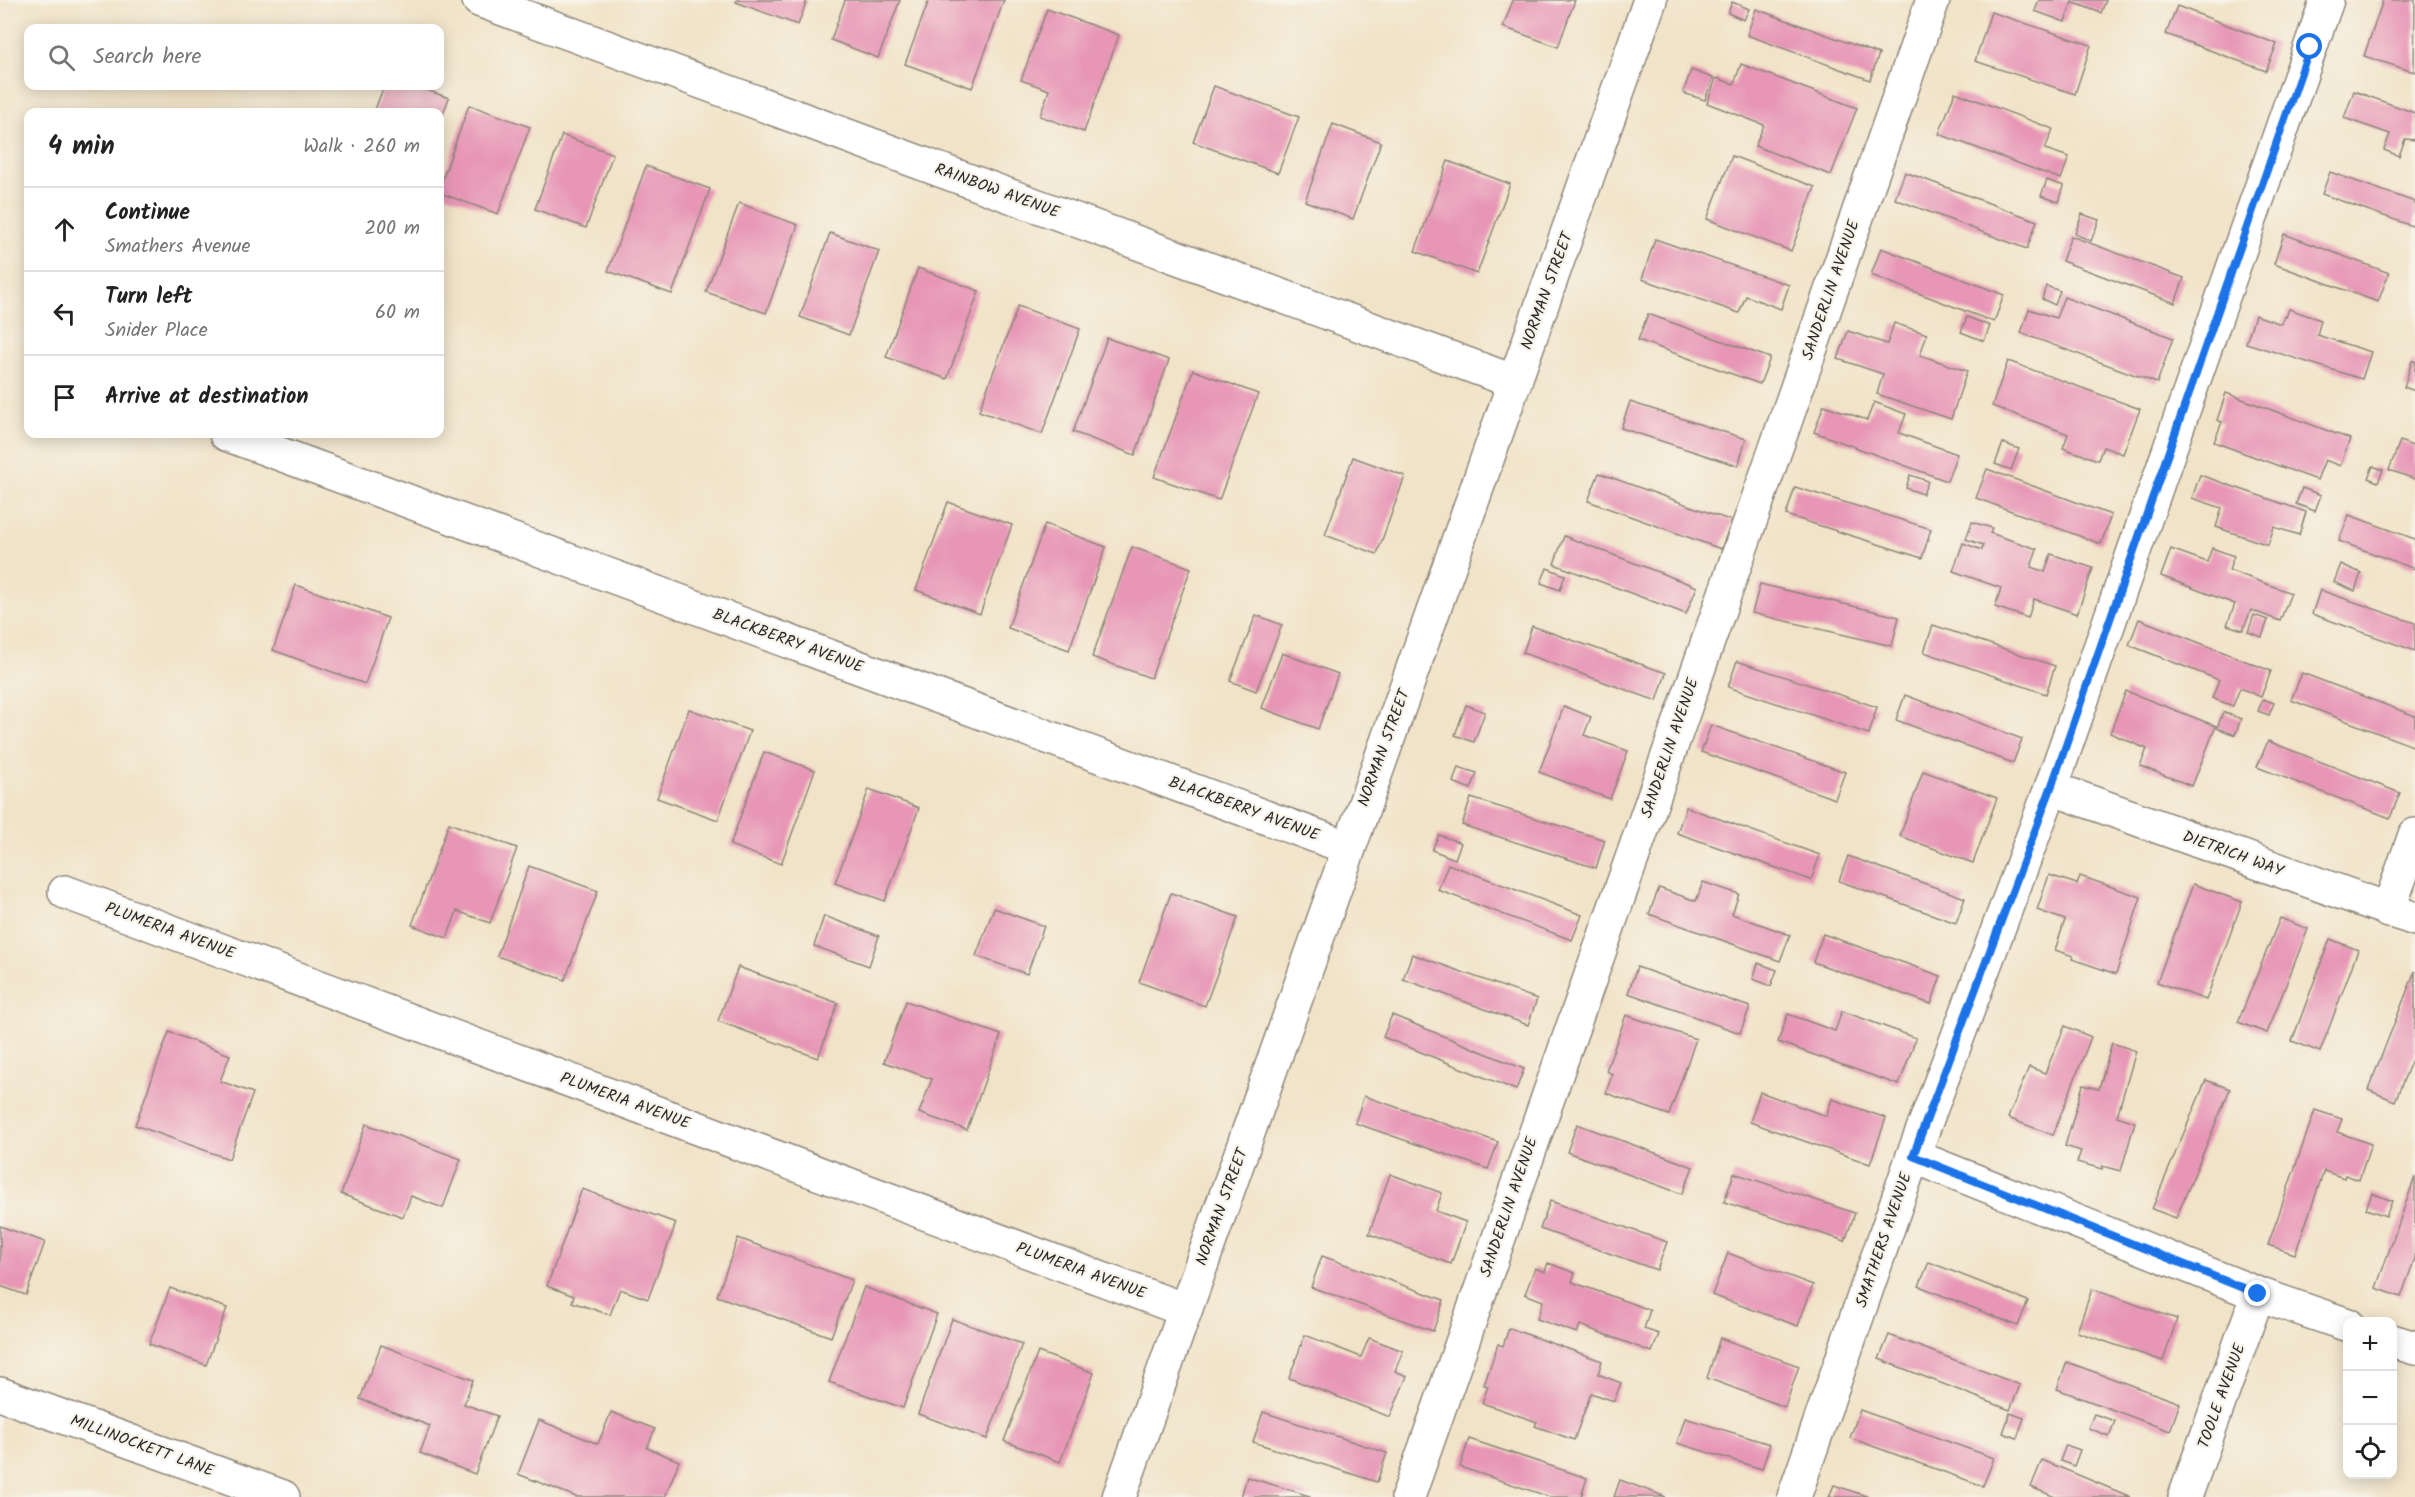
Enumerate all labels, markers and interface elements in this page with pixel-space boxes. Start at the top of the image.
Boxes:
search box [24,24,444,90]
route start [2296,33,2322,59]
text: Search here [93,40,201,75]
icon: search [45,41,78,74]
text: 4 min [48,126,115,168]
text: Walk · 260 m [303,131,420,163]
street label: RAINBOW AVENUE [931,157,1063,225]
text: Continue [105,196,190,231]
icon: ahead [48,213,81,246]
text: 200 m [364,213,420,245]
street label: SANDERLIN AVENUE [1795,216,1867,363]
street label: NORMAN STREET [1514,227,1580,353]
text: Smathers Avenue [105,231,250,263]
text: Turn left [105,280,192,315]
icon: left [48,297,81,330]
text: 60 m [375,297,420,329]
text: Snider Place [105,315,208,347]
text: Arrive at destination [105,380,308,415]
icon: arrive [48,381,81,414]
street label: BLACKBERRY AVENUE [709,602,868,680]
street label: SANDERLIN AVENUE [1634,674,1706,821]
street label: NORMAN STREET [1351,684,1417,810]
street label: BLACKBERRY AVENUE [1165,770,1324,848]
street label: DIETRICH WAY [2179,824,2288,884]
street label: PLUMERIA AVENUE [101,896,239,966]
street label: PLUMERIA AVENUE [556,1066,694,1136]
street label: SANDERLIN AVENUE [1473,1133,1545,1280]
street label: NORMAN STREET [1189,1143,1255,1269]
street label: SMATHERS AVENUE [1849,1169,1919,1311]
street label: PLUMERIA AVENUE [1012,1236,1150,1306]
route end [2244,1280,2270,1306]
map controls [2343,1317,2397,1479]
button: + [2343,1317,2397,1371]
street label: TOOLE AVENUE [2191,1339,2253,1452]
button: − [2343,1371,2397,1425]
street label: MILLINOCKETT LANE [67,1408,218,1484]
button: locate [2343,1425,2397,1479]

